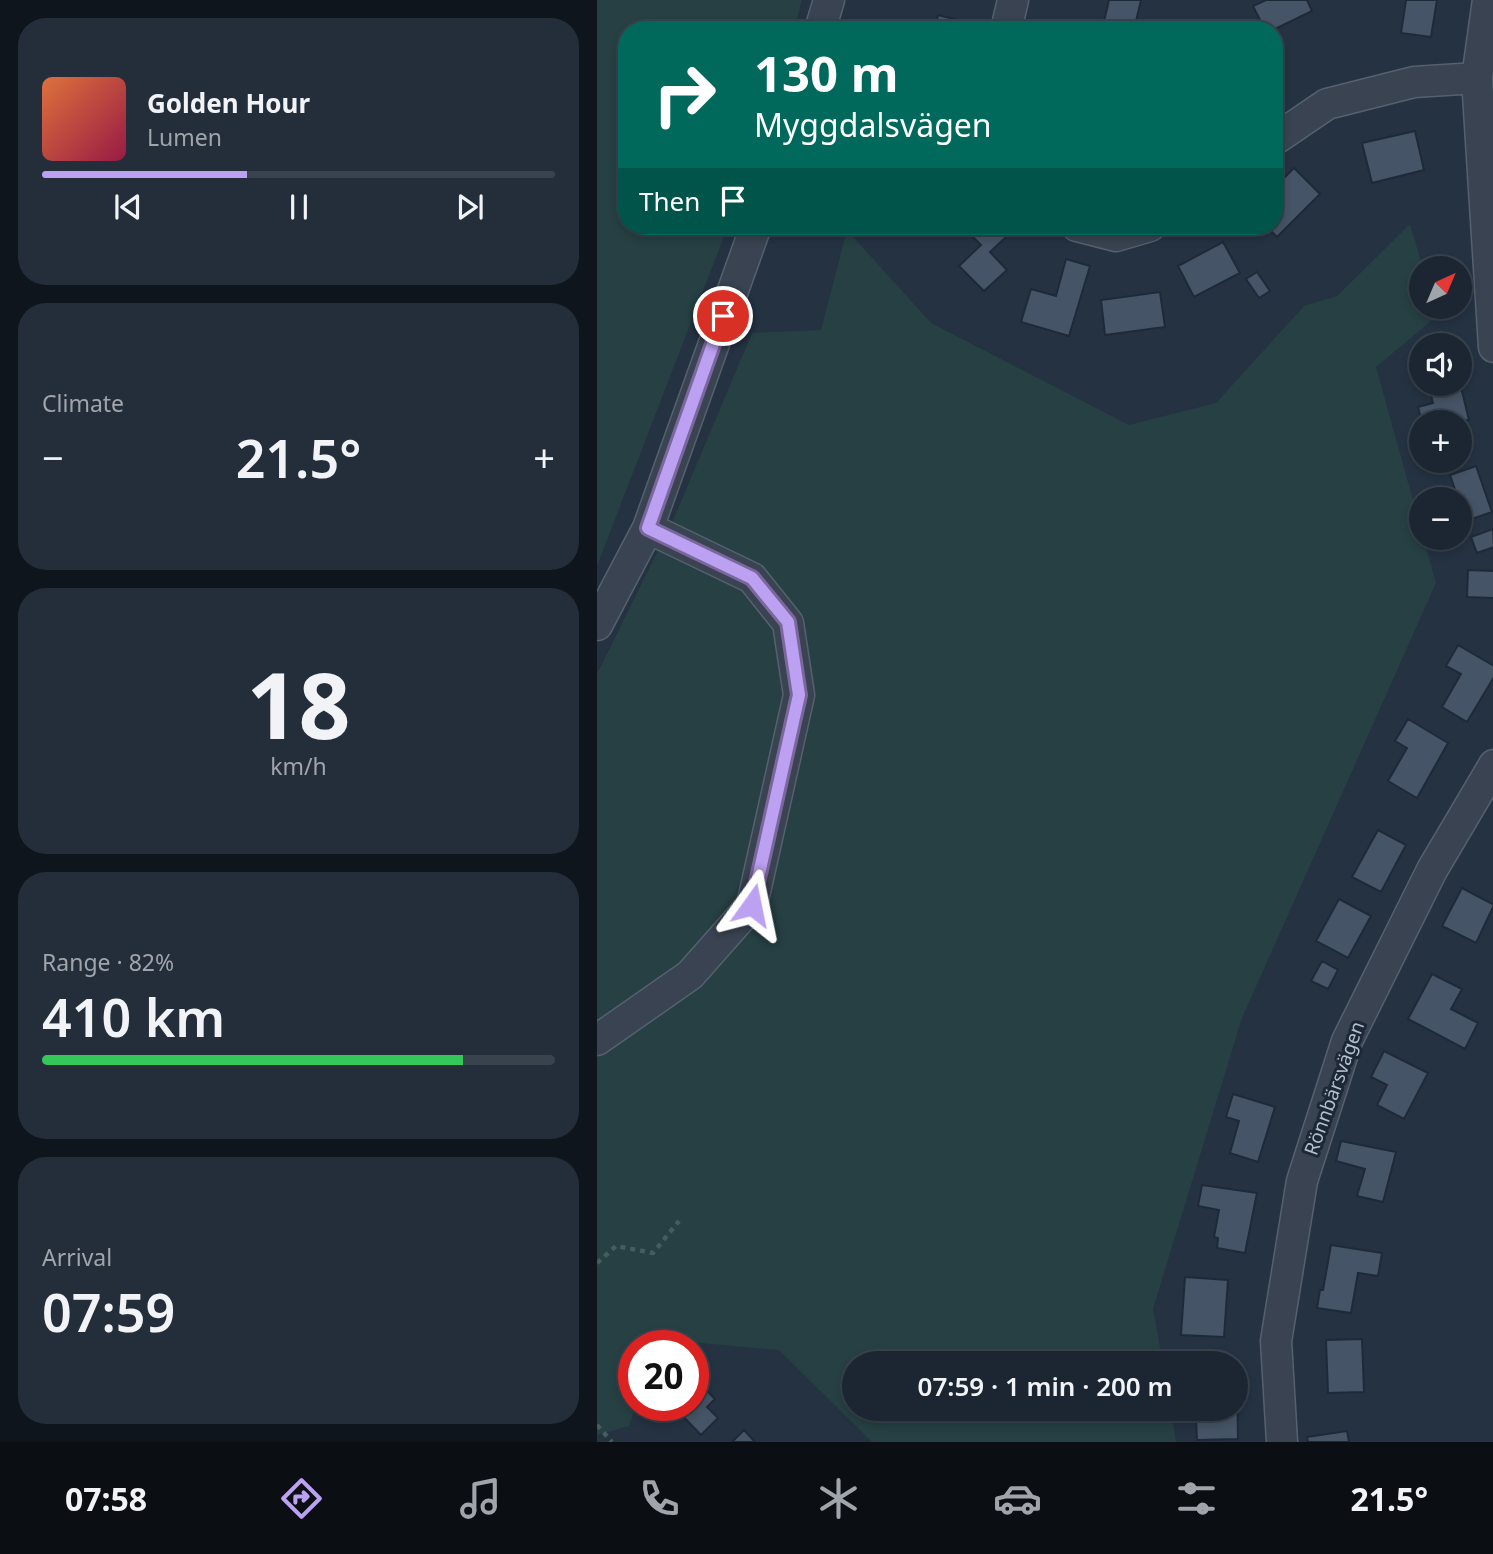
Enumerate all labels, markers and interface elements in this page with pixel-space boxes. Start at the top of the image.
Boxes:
text: 130 m [754,40,899,106]
icon: right [639,49,730,140]
text: Golden Hour [147,85,310,121]
text: Myggdalsvägen [754,103,992,146]
text: Lumen [147,121,222,153]
icon: arrive [714,182,752,220]
text: Then [639,183,700,219]
icon: previous [109,188,147,226]
icon: pause [280,188,318,226]
icon: next [451,188,489,226]
north arrow [1409,256,1472,318]
map controls [1409,256,1472,550]
pin [693,286,753,346]
icon: arrive [704,297,742,335]
button: sound [1409,333,1472,396]
text: Climate [42,387,124,419]
button: + [1409,410,1472,473]
text: 21.5° [236,422,361,493]
text: − [42,431,64,483]
text: + [533,431,555,483]
button: − [1409,487,1472,550]
text: 18 [246,642,351,766]
text: km/h [270,750,327,782]
position arrow [715,868,789,942]
text: Range · 82% [42,946,174,978]
text: 410 km [42,981,225,1052]
street label: Rönnbärsvägen [1298,1018,1370,1158]
text: Arrival [42,1241,112,1273]
text: 07:59 [42,1276,175,1347]
speed limit sign: 20 [618,1330,709,1421]
text: 07:59 · 1 min · 200 m [918,1368,1172,1404]
icon: directions [277,1474,326,1523]
icon: music [456,1474,505,1523]
icon: phone [635,1474,684,1523]
icon: climate [814,1474,863,1523]
icon: car [993,1474,1042,1523]
icon: filters [1172,1474,1221,1523]
text: 07:58 [65,1477,147,1520]
text: 21.5° [1351,1477,1428,1520]

